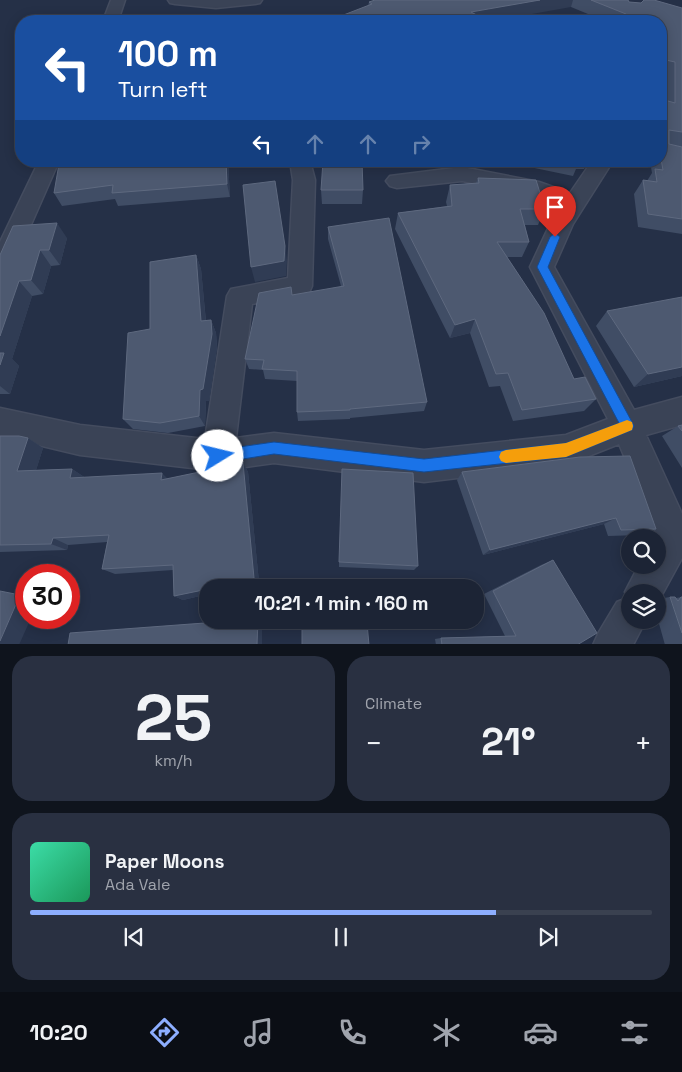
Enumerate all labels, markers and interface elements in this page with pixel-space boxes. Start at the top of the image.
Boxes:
text: 100 m [118,32,218,76]
icon: left [35,35,100,100]
text: Turn left [118,75,208,103]
icon: left [248,130,276,158]
icon: ahead [301,130,329,158]
icon: ahead [354,130,382,158]
icon: right [407,130,435,158]
pin [534,186,576,237]
icon: arrive [541,193,569,221]
position arrow [191,429,243,481]
map controls [621,529,666,629]
button: search [621,529,666,574]
speed limit sign: 30 [15,564,80,629]
button: layers [621,584,666,629]
text: 10:21 · 1 min · 160 m [254,591,429,616]
text: 25 [135,676,212,759]
text: Climate [365,693,422,714]
text: 21° [481,718,536,766]
text: − [365,725,382,761]
text: + [635,725,652,761]
text: km/h [154,750,193,771]
text: Paper Moons [105,849,224,874]
text: Ada Vale [105,874,170,895]
icon: previous [120,923,148,951]
icon: pause [327,923,355,951]
icon: next [534,923,562,951]
icon: directions [147,1015,182,1050]
icon: music [241,1015,276,1050]
icon: phone [335,1015,370,1050]
icon: climate [429,1015,464,1050]
icon: car [523,1015,558,1050]
icon: filters [617,1015,652,1050]
text: 10:20 [30,1018,88,1046]

